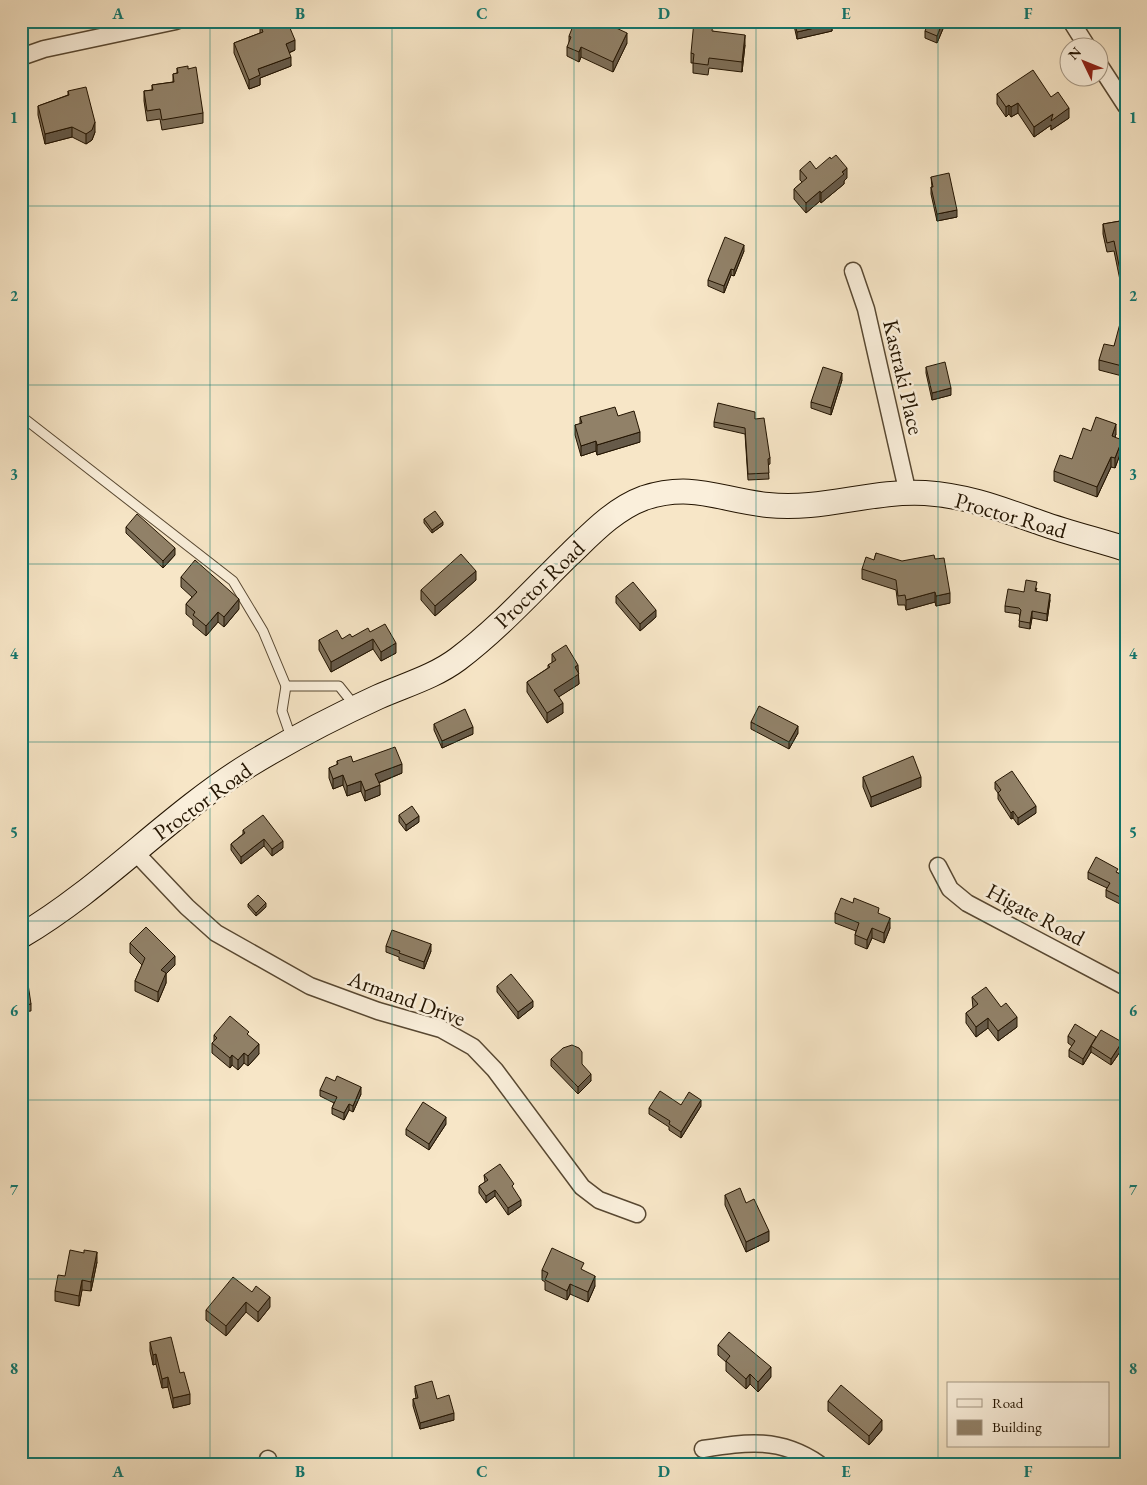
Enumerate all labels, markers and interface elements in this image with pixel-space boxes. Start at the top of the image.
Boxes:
text: A [111,3,124,24]
text: B [295,3,305,24]
text: C [476,3,488,24]
text: D [658,3,670,24]
text: E [841,3,851,24]
text: F [1024,3,1033,24]
north arrow [1060,38,1110,88]
text: N [1064,42,1085,63]
text: 1 [10,107,18,128]
text: 1 [1129,107,1137,128]
text: 2 [10,285,19,306]
text: 2 [1129,285,1138,306]
street label: Kastraki Place [876,317,931,438]
text: 3 [10,464,18,485]
text: 3 [1129,464,1137,485]
street label: Proctor Road [952,486,1071,545]
street label: Proctor Road [488,533,591,635]
text: 4 [10,643,19,664]
text: 4 [1129,643,1138,664]
street label: Proctor Road [147,755,258,847]
text: 5 [10,822,18,843]
text: 5 [1129,822,1137,843]
street label: Higate Road [981,876,1091,953]
street label: Armand Drive [343,964,470,1033]
text: 6 [10,1000,19,1021]
text: 6 [1129,1000,1138,1021]
text: 7 [10,1179,19,1200]
text: 7 [1129,1179,1138,1200]
text: 8 [10,1358,18,1379]
text: 8 [1129,1358,1137,1379]
legend [947,1382,1110,1448]
text: Road [992,1393,1024,1412]
text: Building [992,1417,1042,1436]
text: A [111,1461,124,1482]
text: B [295,1461,305,1482]
text: C [476,1461,488,1482]
text: D [658,1461,670,1482]
text: E [841,1461,851,1482]
text: F [1024,1461,1033,1482]

